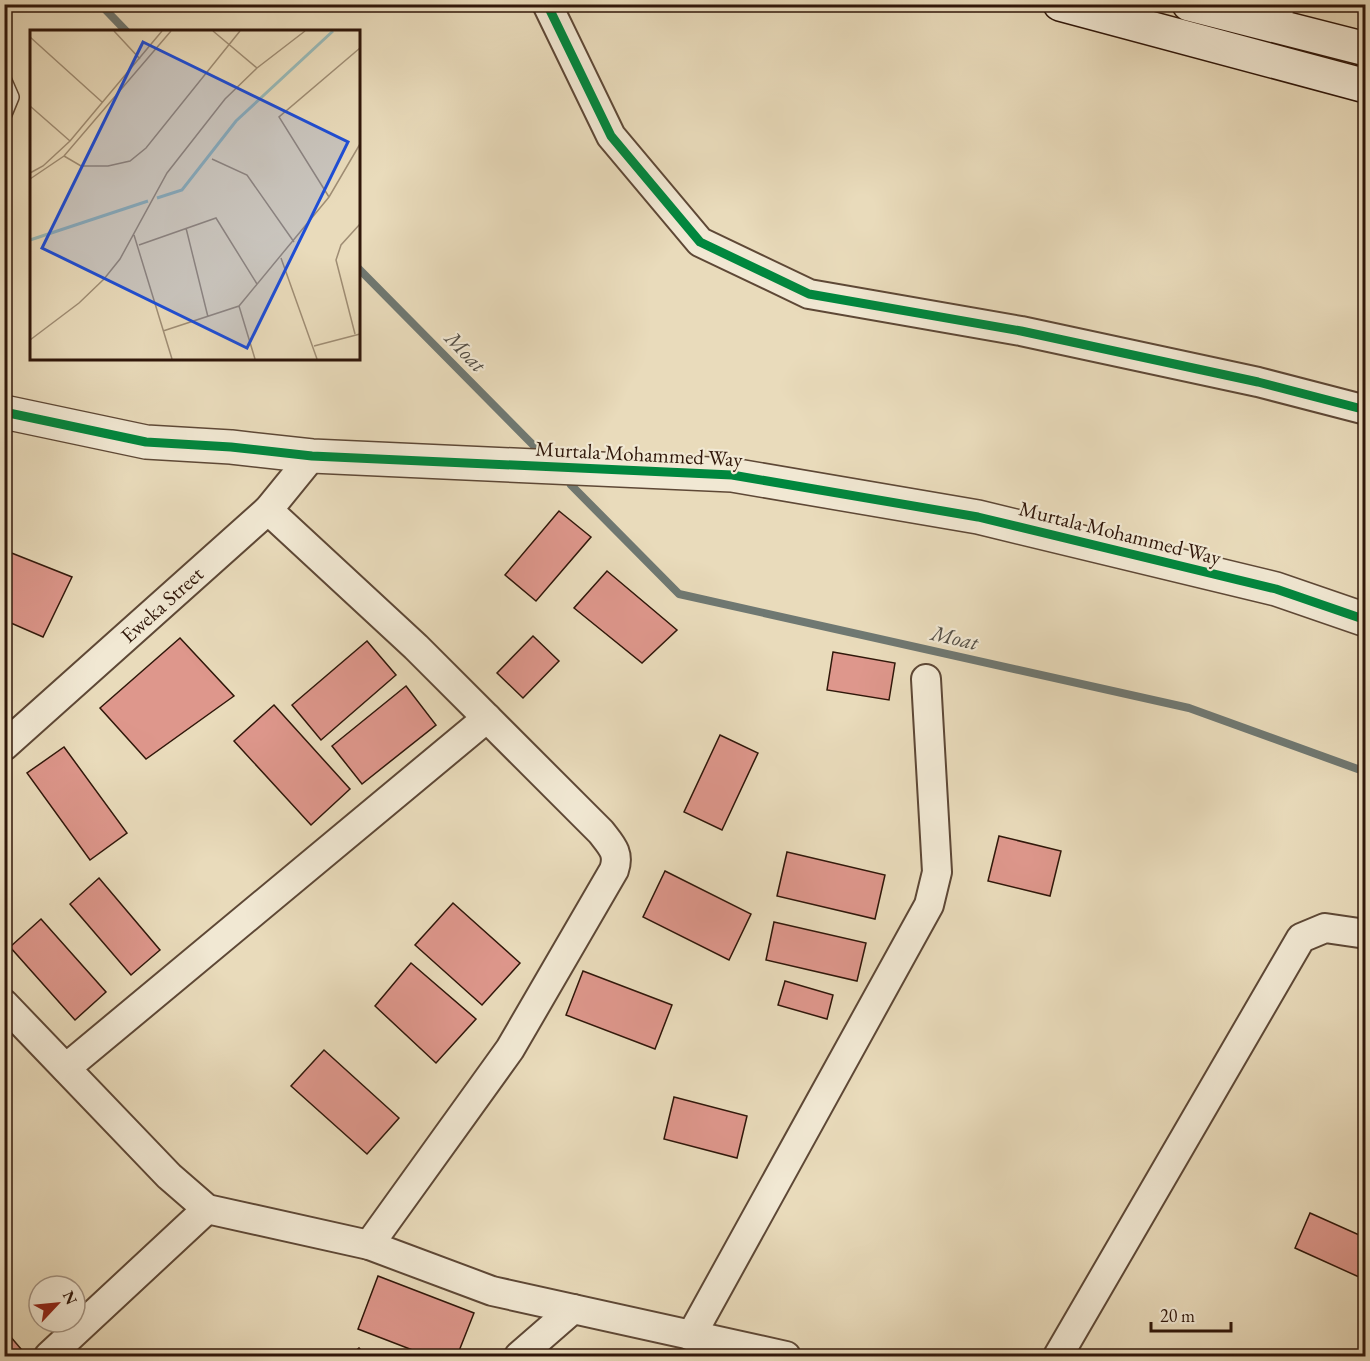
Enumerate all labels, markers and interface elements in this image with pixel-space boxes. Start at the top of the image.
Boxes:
inset map [30,30,360,360]
water label: Moat [437,323,494,380]
street label: Murtala Mohammed Way [535,435,744,472]
street label: Murtala Mohammed Way [1016,494,1225,571]
street label: Eweka Street [115,560,209,648]
water label: Moat [927,618,983,657]
north arrow [27,1274,87,1334]
text: N [58,1287,82,1308]
scale bar [1151,1295,1230,1333]
text: 20 m [1160,1304,1195,1327]

